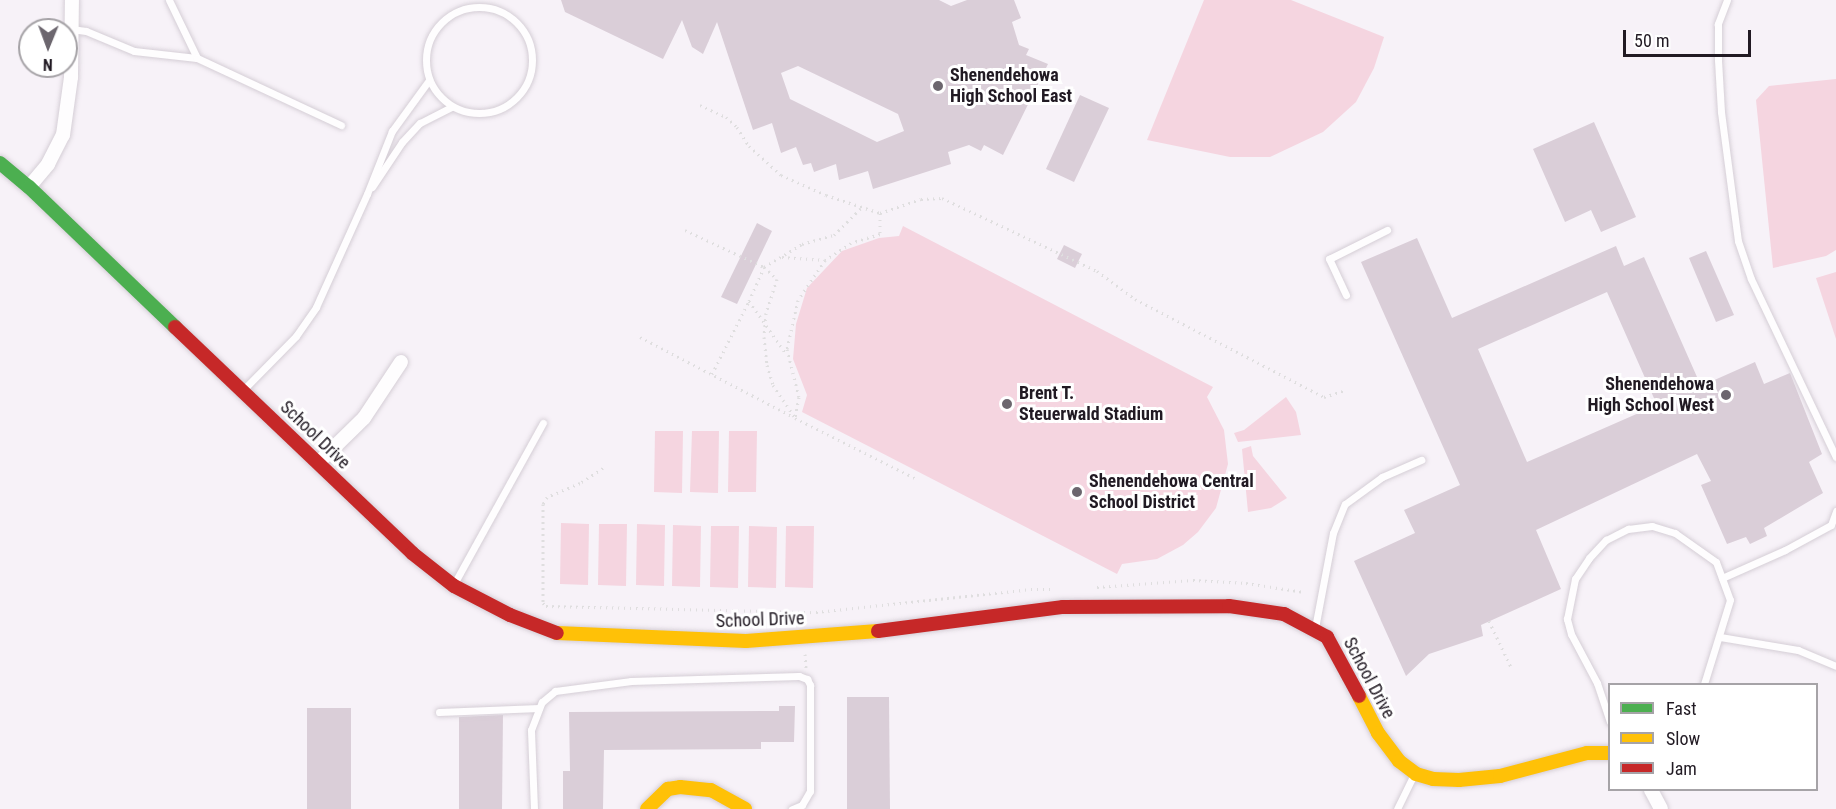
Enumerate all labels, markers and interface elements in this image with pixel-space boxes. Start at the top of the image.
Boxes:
north arrow [18,18,78,78]
scale bar [1626,18,1754,56]
text: 50 m [1634,30,1669,51]
text: N [43,55,53,74]
place label: Shenendehowa High School East [950,65,1072,107]
marker: Shenendehowa High School East [931,79,945,93]
place label: Shenendehowa High School West [1587,374,1714,416]
place label: Brent T. Steuerwald Stadium [1019,383,1163,426]
marker: Shenendehowa High School West [1719,388,1733,402]
street label: School Drive [276,396,354,474]
marker: Brent T. Steuerwald Stadium [1000,397,1014,411]
place label: Shenendehowa Central School District [1089,471,1254,514]
marker: Shenendehowa Central School District [1070,485,1084,499]
street label: School Drive [715,608,805,632]
street label: School Drive [1339,634,1399,722]
legend [1608,683,1818,791]
text: Fast [1666,698,1697,719]
text: Slow [1666,728,1700,749]
text: Jam [1666,758,1697,779]

